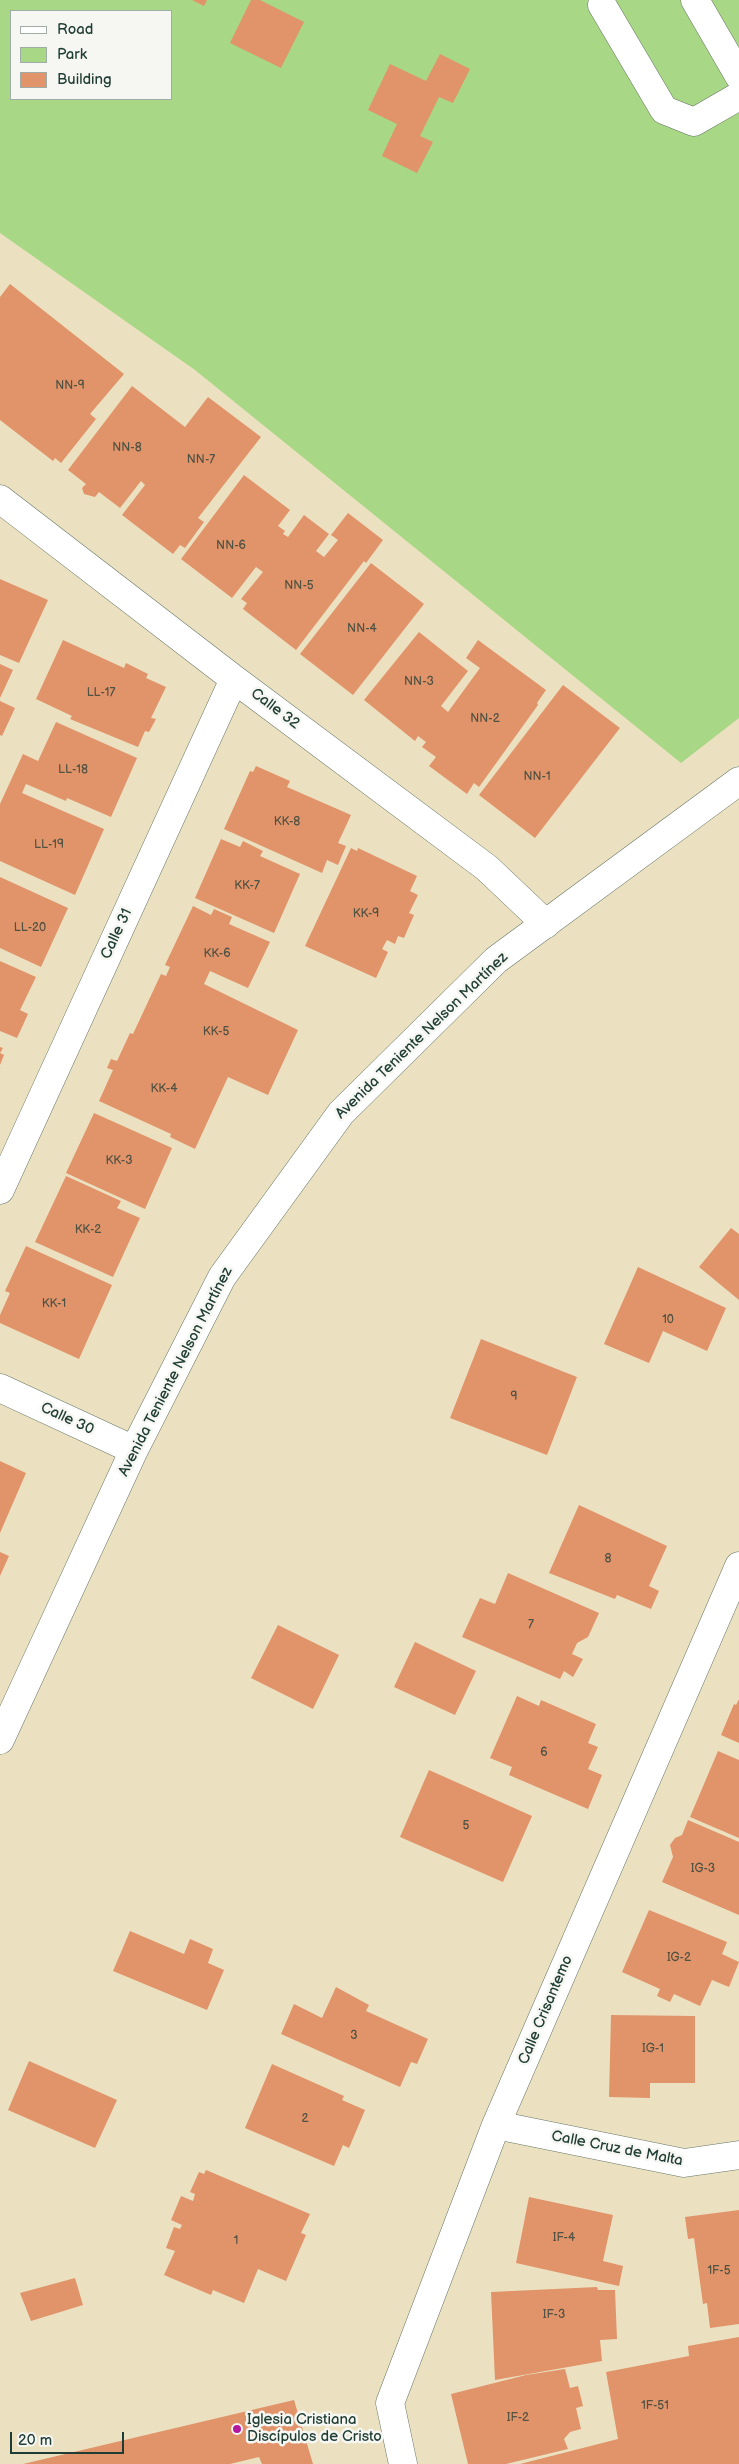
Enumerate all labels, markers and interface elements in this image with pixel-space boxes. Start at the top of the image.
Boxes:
legend [10,10,172,100]
text: Road [57,20,93,39]
text: Park [57,45,87,64]
text: Building [57,70,112,89]
house number: NN-9 [55,379,85,393]
house number: NN-8 [112,441,142,455]
house number: NN-7 [187,453,215,467]
house number: NN-6 [216,539,246,553]
house number: NN-5 [284,579,314,593]
house number: NN-4 [347,622,377,636]
house number: NN-3 [404,675,434,689]
street label: Calle 32 [247,685,303,733]
house number: LL-17 [87,686,115,700]
house number: NN-2 [470,712,500,726]
house number: LL-18 [58,763,88,777]
house number: NN-1 [523,770,551,784]
house number: KK-8 [274,815,300,829]
house number: LL-19 [34,838,64,852]
house number: KK-7 [234,879,260,893]
street label: Calle 31 [97,906,137,962]
house number: KK-9 [353,907,379,921]
house number: LL-20 [14,921,46,935]
house number: KK-6 [204,947,230,961]
street label: Avenida Teniente Nelson Martínez [332,949,512,1123]
house number: KK-5 [203,1025,229,1039]
house number: KK-4 [151,1082,177,1096]
house number: KK-3 [105,1154,133,1168]
house number: KK-2 [75,1223,101,1237]
street label: Avenida Teniente Nelson Martínez [115,1264,237,1480]
house number: KK-1 [42,1297,66,1311]
house number: 10 [662,1313,674,1327]
house number: 9 [511,1390,517,1404]
street label: Calle 30 [37,1399,97,1439]
house number: 8 [605,1552,611,1566]
house number: 7 [528,1618,534,1632]
house number: 6 [540,1746,548,1760]
house number: 5 [463,1819,469,1833]
house number: IG-3 [691,1862,715,1876]
house number: IG-2 [667,1951,691,1965]
street label: Calle Crisantemo [515,1953,577,2067]
house number: 3 [350,2029,358,2043]
house number: IG-1 [642,2042,664,2056]
house number: 2 [301,2112,309,2126]
street label: Calle Cruz de Malta [550,2127,684,2171]
house number: IF-4 [553,2231,575,2245]
house number: 1 [234,2234,238,2248]
house number: 1F-5 [707,2264,731,2278]
house number: IF-3 [543,2308,565,2322]
house number: 1F-51 [641,2399,669,2413]
place label: Iglesia Cristiana Discípulos de Cristo [247,2411,382,2446]
house number: IF-2 [507,2411,529,2425]
scale bar [12,2422,126,2454]
marker: Iglesia Cristiana Discípulos de Cristo [231,2423,243,2435]
text: 20 m [18,2431,52,2450]

